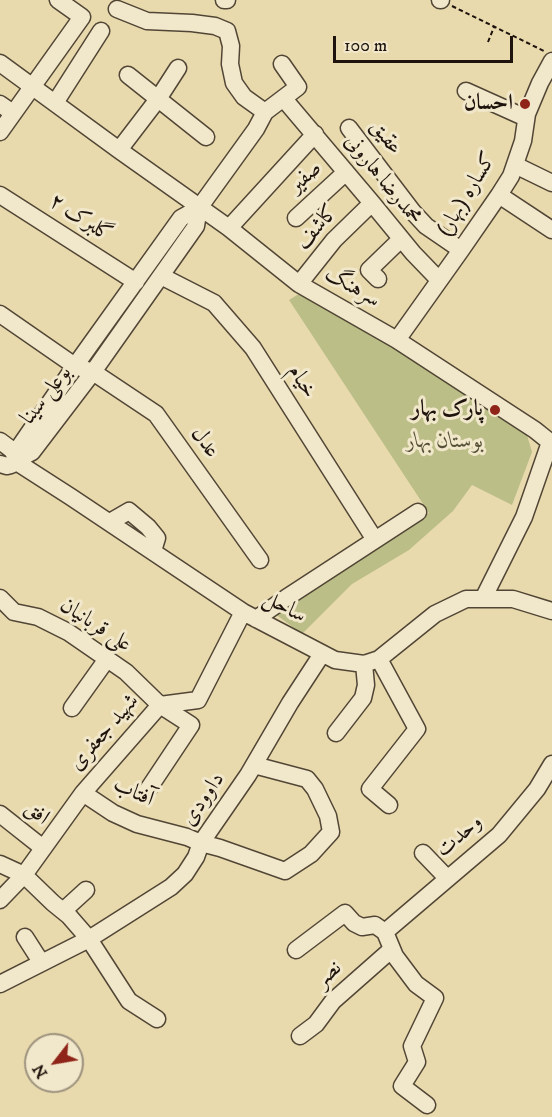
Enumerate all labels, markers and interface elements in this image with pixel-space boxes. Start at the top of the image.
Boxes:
scale bar [336,24,516,62]
text: 100 m [344,35,387,57]
place label: احسان [464,91,513,117]
marker: احسان [518,97,532,111]
street label: عقیق [363,115,407,161]
street label: محمدرضا هارونی [337,129,427,231]
street label: کساره (بهار) [433,148,503,242]
street label: صفیر [284,156,328,200]
street label: گلبرک ۲ [43,189,117,249]
street label: کاشف [291,200,345,256]
street label: سرهنگ [319,262,385,314]
street label: خیام [281,360,321,404]
street label: بوعلی سینا [16,361,78,431]
place label: پارک بهار [412,397,483,423]
marker: پارک بهار [488,403,502,417]
street label: عدل [184,422,224,464]
park label: بوستان بهار [406,429,484,455]
street label: ساحل [258,586,310,630]
street label: علی قربانیان [54,593,136,659]
street label: شهید جعفری [64,689,146,777]
street label: داوودی [177,768,231,832]
street label: آفتاب [108,772,158,814]
street label: افق [18,796,54,832]
street label: وحدت [431,810,489,864]
street label: نصر [310,956,348,994]
north arrow [24,1033,84,1093]
text: N [28,1060,52,1082]

